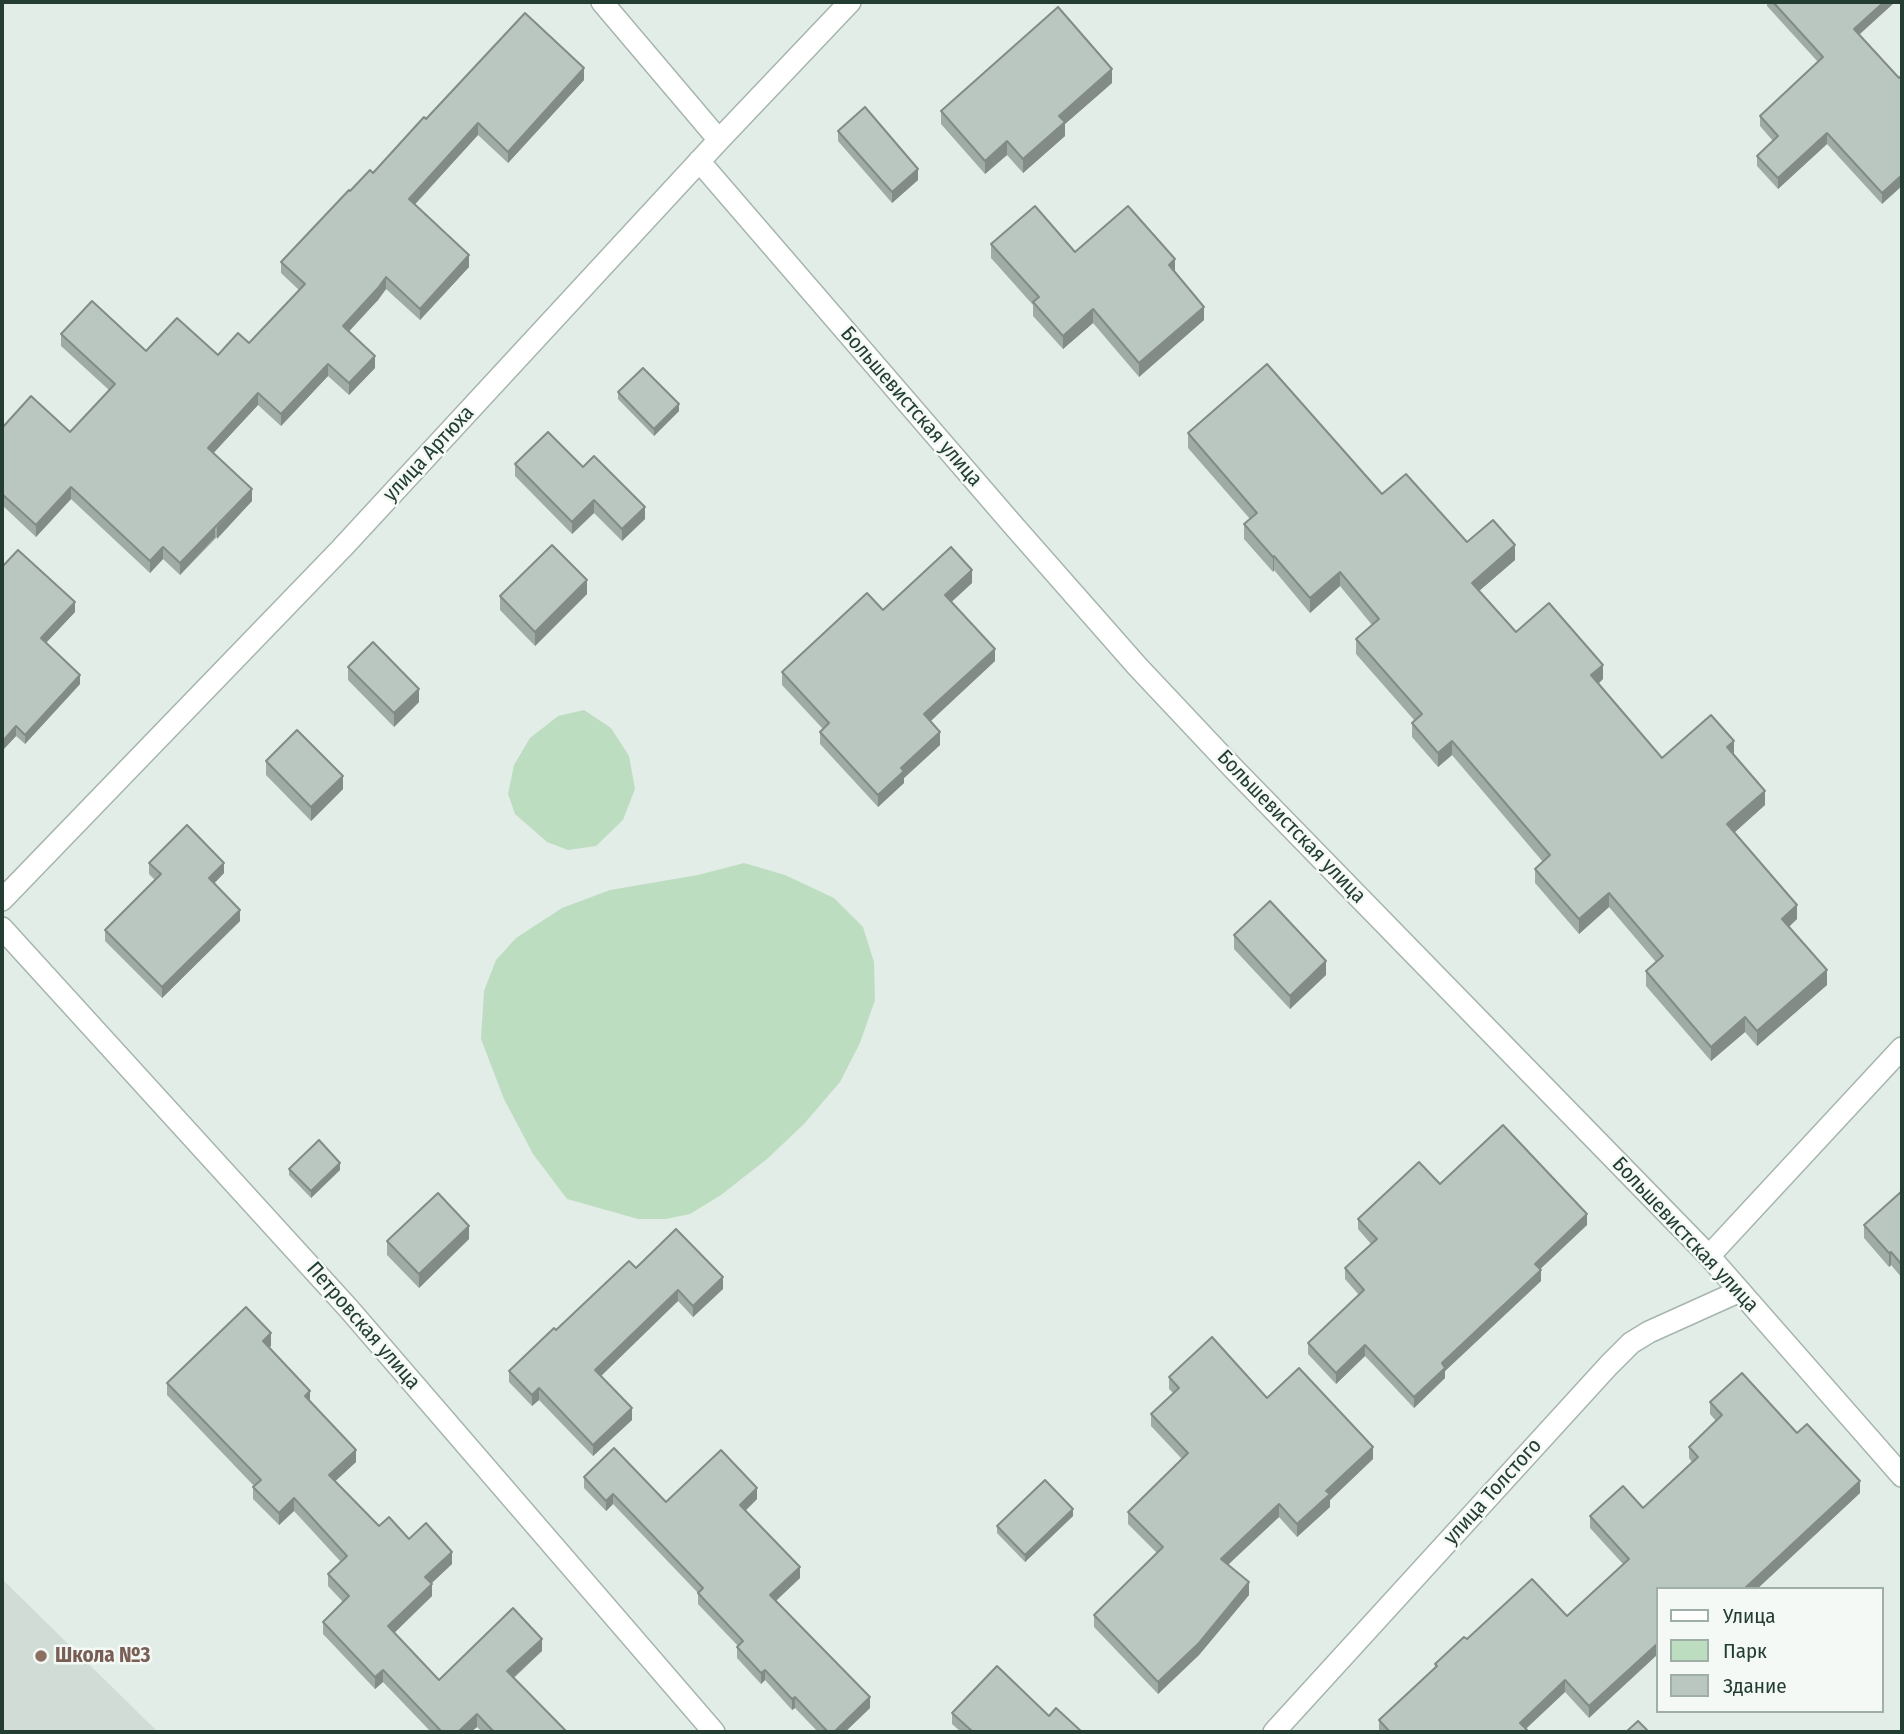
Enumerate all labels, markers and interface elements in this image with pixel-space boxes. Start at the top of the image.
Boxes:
street label: Большевистская улица [835,322,987,492]
street label: улица Артюха [378,401,480,507]
street label: Большевистская улица [1211,745,1371,909]
street label: Большевистская улица [1606,1152,1764,1318]
street label: Петровская улица [301,1257,425,1395]
street label: улица Толстого [1439,1434,1547,1550]
legend [1656,1587,1883,1713]
text: Улица [1723,1603,1776,1629]
text: Парк [1723,1638,1767,1664]
place label: Школа №3 [55,1643,151,1669]
marker: Школа №3 [33,1648,49,1664]
text: Здание [1723,1673,1787,1699]

